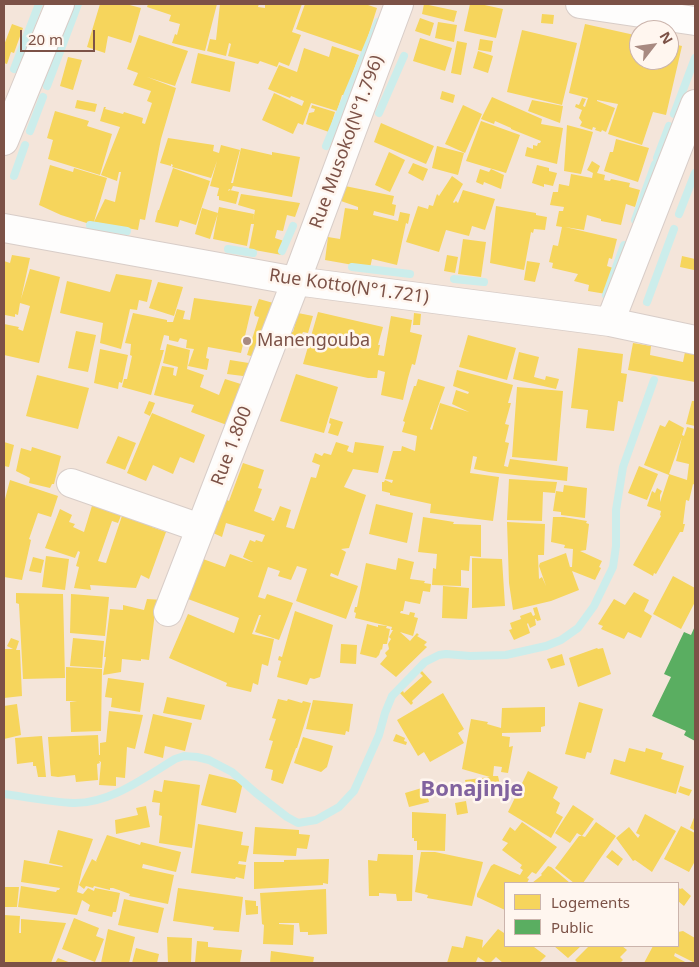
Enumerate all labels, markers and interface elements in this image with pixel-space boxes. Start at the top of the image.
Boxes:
scale bar [22,20,98,52]
north arrow [629,20,679,70]
text: N [655,28,678,47]
text: 20 m [28,29,63,49]
street label: Rue Musoko(N°1.796) [306,52,388,232]
street label: Rue Kotto(N°1.721) [268,265,430,309]
place label: Manengouba [257,330,370,352]
marker: Manengouba [241,335,253,347]
street label: Rue 1.800 [207,403,257,489]
district label: Bonajinje [421,777,523,803]
legend [504,882,679,947]
text: Logements [551,892,630,912]
text: Public [551,917,594,937]

